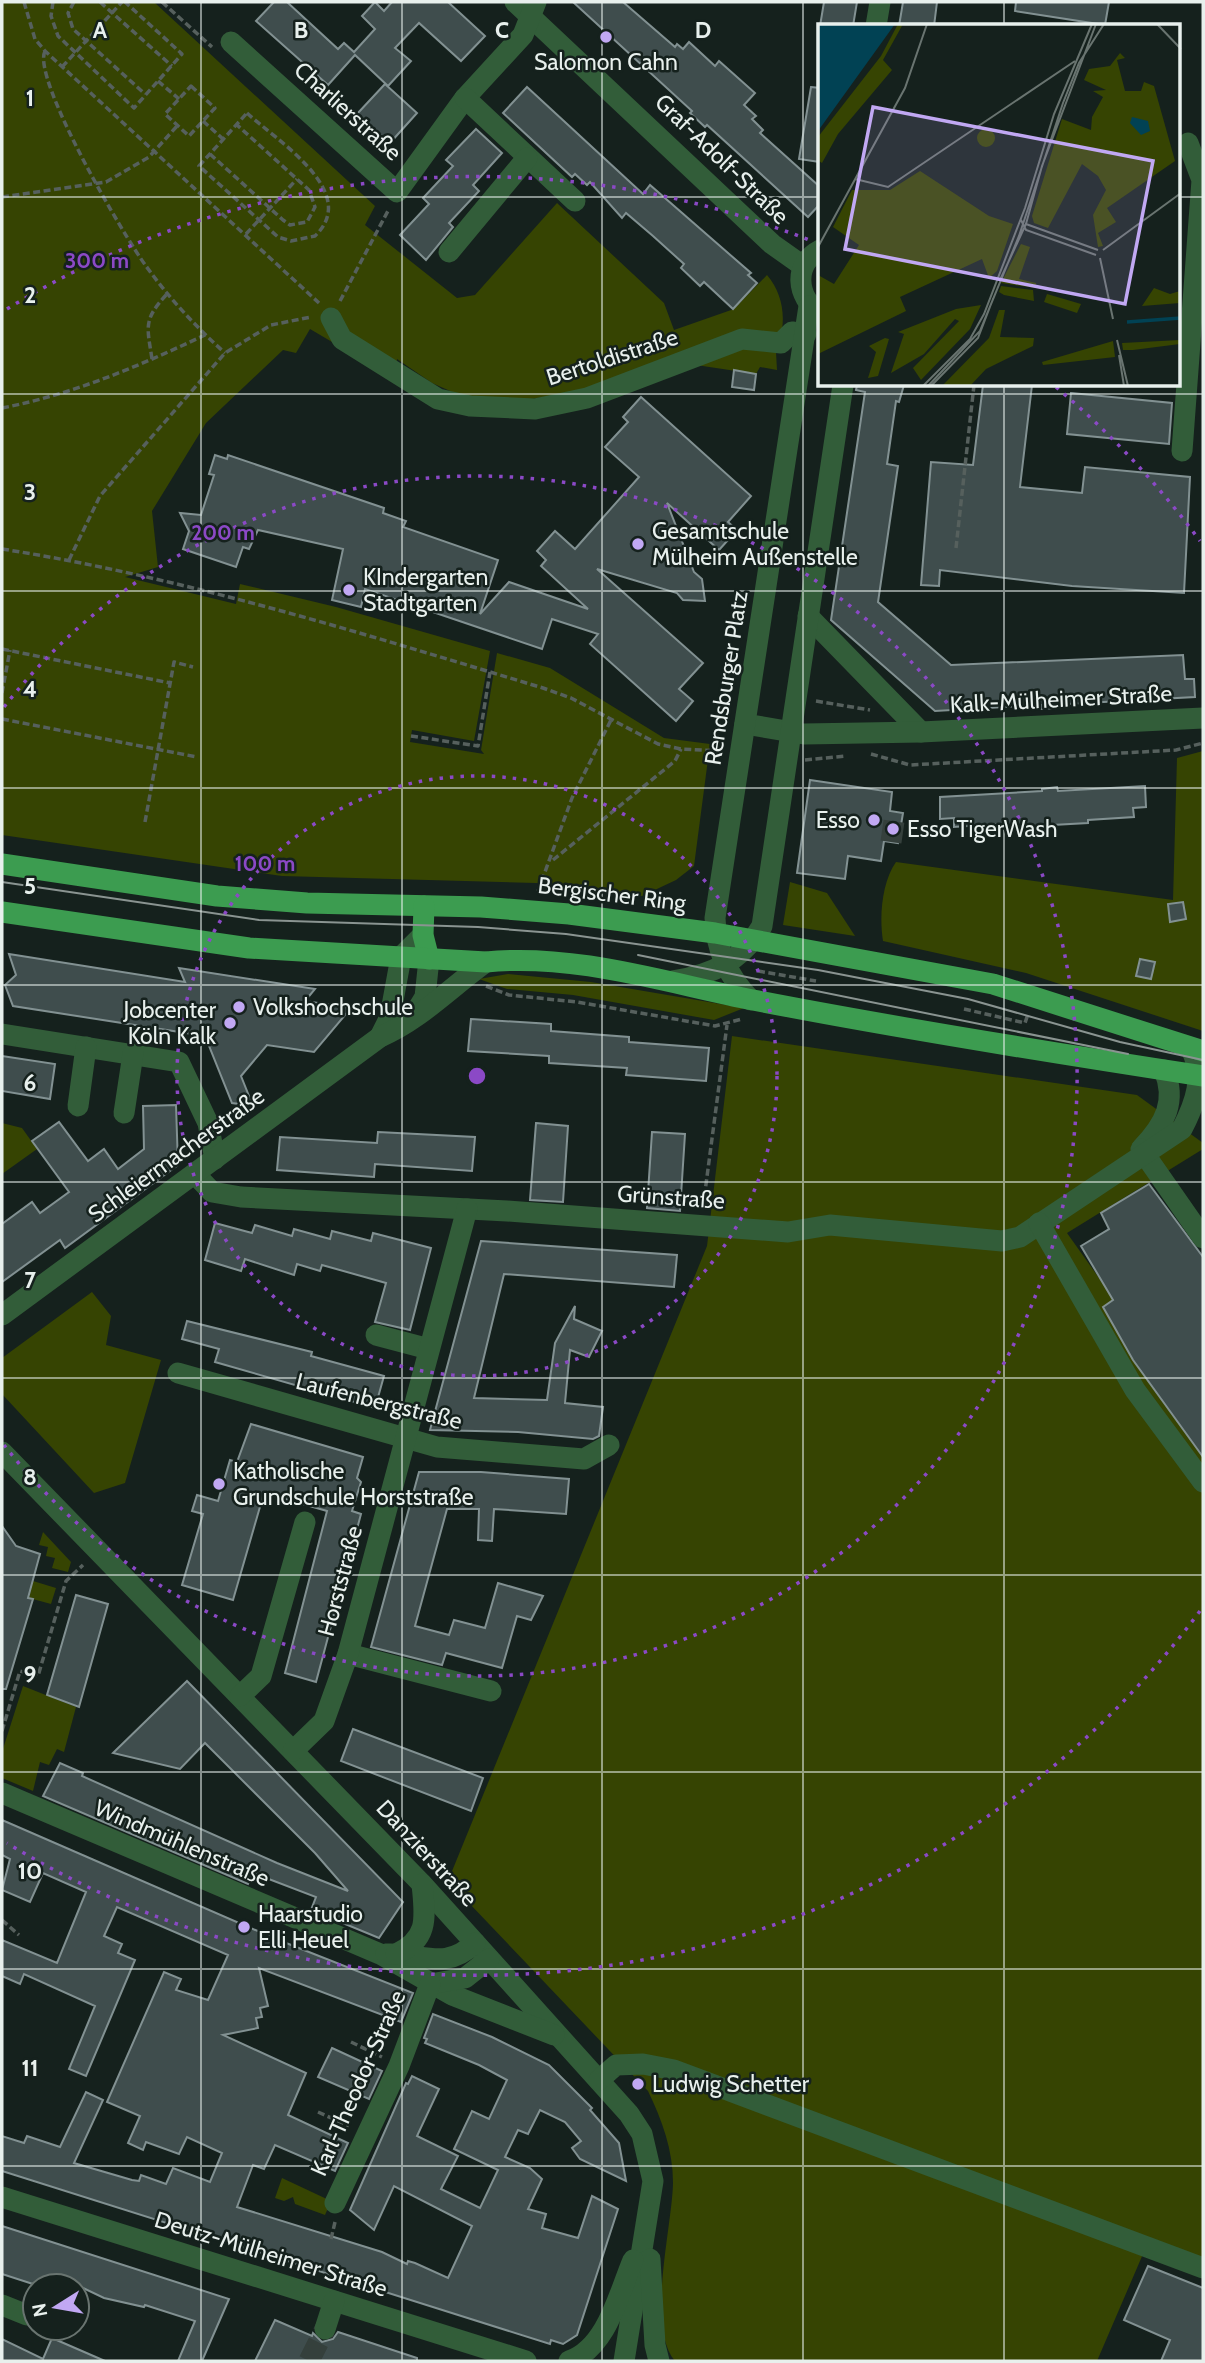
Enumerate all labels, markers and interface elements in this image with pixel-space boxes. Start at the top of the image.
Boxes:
text: A [93,16,108,44]
text: B [294,16,308,44]
text: C [495,16,509,44]
text: D [695,16,711,44]
inset map [818,24,1180,387]
marker: Salomon Cahn [598,29,614,45]
place label: Salomon Cahn [534,48,678,76]
street label: Charlierstraße [289,56,408,167]
text: 1 [26,84,34,112]
street label: Graf-Adolf-Straße [649,88,795,230]
text: 300 m [65,248,129,273]
text: 2 [24,281,36,309]
street label: Bertoldistraße [543,323,681,391]
text: 3 [24,478,36,506]
place label: Gesamtschule Mülheim Außenstelle [652,517,858,571]
text: 200 m [191,520,255,545]
marker: Gesamtschule Mülheim Außenstelle [630,536,646,552]
place label: KIndergarten Stadtgarten [363,563,488,617]
marker: KIndergarten Stadtgarten [341,582,357,598]
street label: Rendsburger Platz [698,589,754,767]
text: 4 [23,675,37,703]
street label: Kalk-Mülheimer Straße [949,679,1173,719]
place label: Esso [816,806,860,834]
marker: Esso [866,812,882,828]
place label: Esso TigerWash [907,815,1058,843]
marker: Esso TigerWash [885,821,901,837]
text: 100 m [235,851,295,876]
street label: Bergischer Ring [536,871,688,917]
text: 5 [24,872,36,900]
place label: Volkshochschule [253,993,413,1021]
place label: Jobcenter Köln Kalk [123,996,217,1050]
marker: Volkshochschule [231,999,247,1015]
marker: Jobcenter Köln Kalk [222,1015,238,1031]
centre of rings [465,1064,489,1088]
text: 6 [24,1069,36,1097]
street label: Schleiermacherstraße [82,1082,270,1228]
street label: Grünstraße [616,1179,726,1215]
text: 7 [24,1266,36,1294]
street label: Laufenbergstraße [293,1367,465,1435]
place label: Katholische Grundschule Horststraße [233,1457,474,1511]
text: 8 [23,1463,37,1491]
marker: Katholische Grundschule Horststraße [211,1476,227,1492]
street label: Horststraße [312,1522,368,1639]
text: 9 [24,1660,36,1688]
street label: Windmühlenstraße [90,1794,274,1893]
street label: Danzierstraße [371,1794,484,1912]
text: 10 [18,1857,42,1885]
place label: Haarstudio Elli Heuel [258,1900,363,1954]
marker: Haarstudio Elli Heuel [236,1919,252,1935]
street label: Karl-Theodor-Straße [305,1986,412,2180]
text: 11 [22,2054,38,2082]
place label: Ludwig Schetter [652,2070,810,2098]
marker: Ludwig Schetter [630,2076,646,2092]
street label: Deutz-Mülheimer Straße [151,2205,391,2303]
north arrow [21,2272,91,2342]
text: N [27,2301,52,2319]

